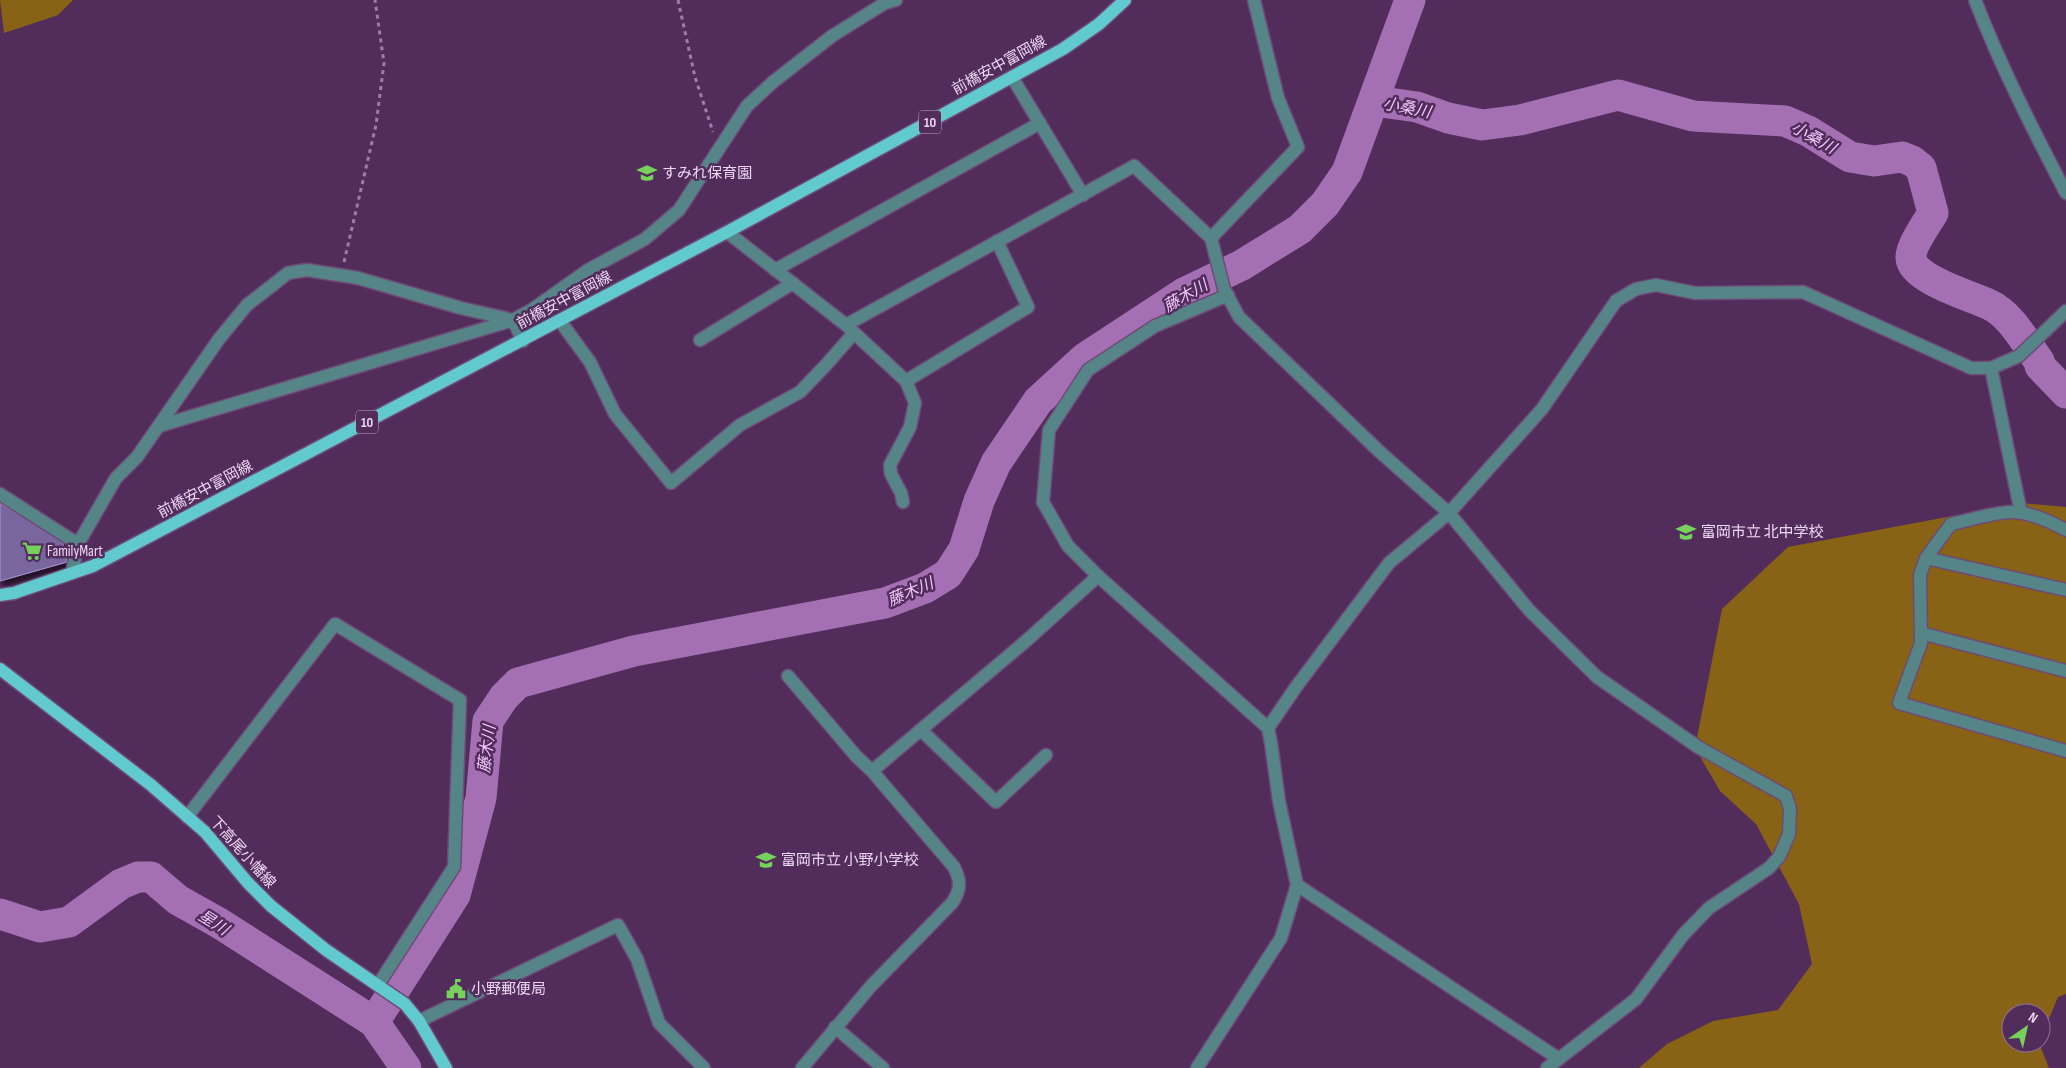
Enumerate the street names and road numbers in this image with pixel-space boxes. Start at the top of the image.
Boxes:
street label: 前橋安中富岡線 [949,32,1050,99]
road number: 10 [919,110,941,134]
street label: 前橋安中富岡線 [513,267,615,333]
road number: 10 [356,411,378,434]
street label: 前橋安中富岡線 [154,456,256,522]
street label: 下高尾小幡線 [205,813,280,892]

